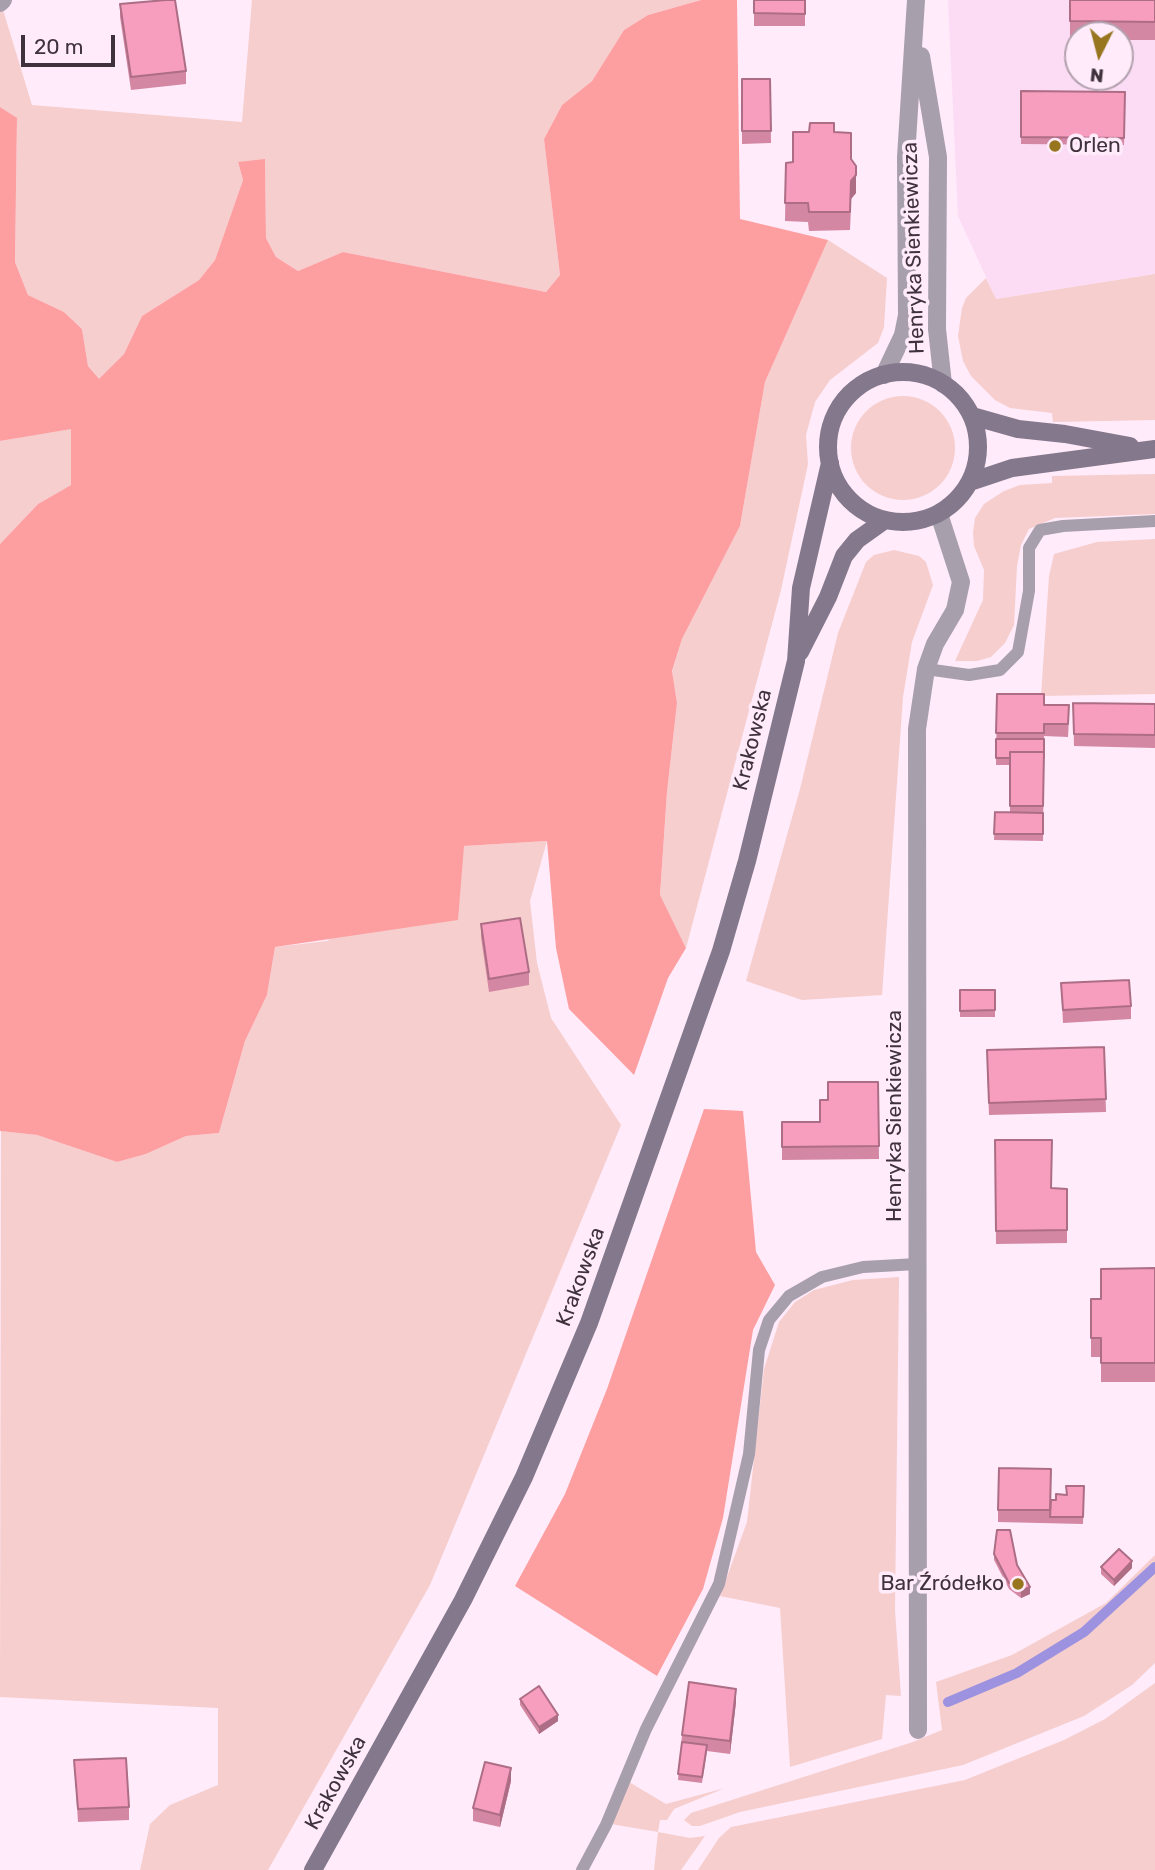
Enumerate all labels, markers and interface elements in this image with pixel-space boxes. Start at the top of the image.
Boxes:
scale bar [24,21,119,65]
north arrow [1064,21,1134,91]
text: 20 m [34,34,83,59]
text: N [1089,63,1105,88]
place label: Orlen [1069,133,1121,159]
marker: Orlen [1047,138,1063,154]
street label: Henryka Sienkiewicza [898,142,930,354]
street label: Krakowska [728,687,778,793]
street label: Henryka Sienkiewicza [882,1010,908,1222]
street label: Krakowska [551,1224,611,1330]
place label: Bar Źródełko [881,1571,1004,1597]
marker: Bar Źródełko [1010,1576,1026,1592]
street label: Krakowska [300,1732,372,1834]

